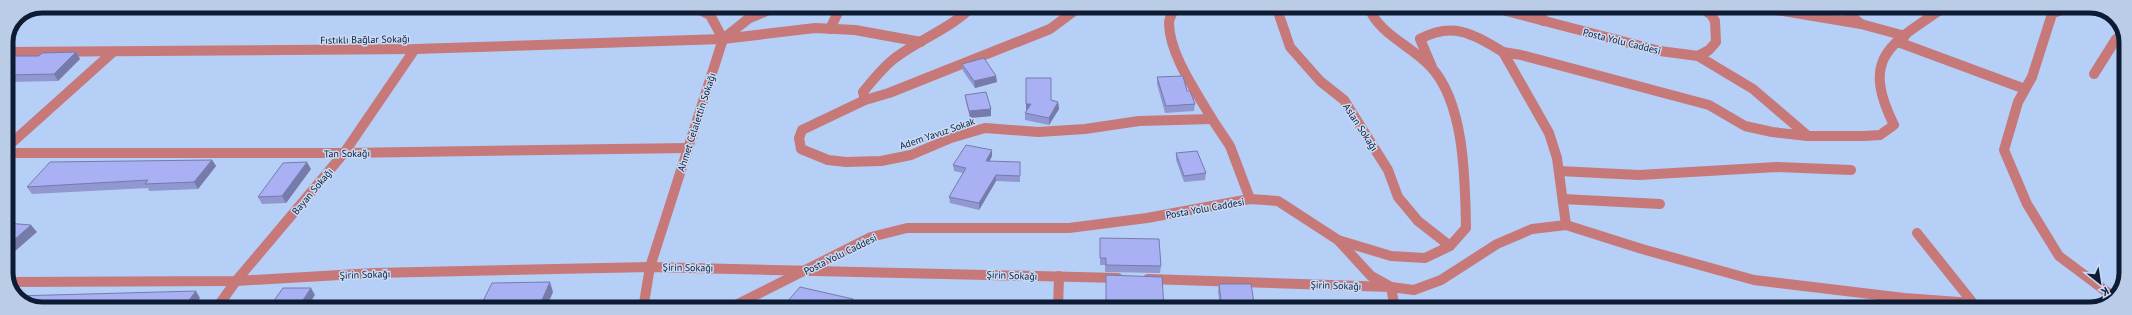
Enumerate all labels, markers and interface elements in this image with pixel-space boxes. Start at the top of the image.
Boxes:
street label: Posta Yolu Caddesi [1582,26,1662,57]
street label: Fıstıklı Bağlar Sokağı [320,32,410,47]
street label: Ahmet Celalettin Sokağı [674,71,719,173]
street label: Aslan Sokağı [1340,101,1381,154]
street label: Adem Yavuz Sokak [898,114,977,152]
street label: Tan Sokağı [324,147,370,160]
street label: Bayan Sokağı [289,165,336,217]
street label: Posta Yolu Caddesi [1165,195,1246,222]
street label: Posta Yolu Caddesi [801,231,879,278]
street label: Şirin Sokağı [663,261,713,274]
north arrow [2080,263,2120,303]
street label: Şirin Sokağı [339,267,391,282]
street label: Şirin Sokağı [986,268,1038,283]
street label: Şirin Sokağı [1310,278,1362,293]
text: K [2098,284,2111,300]

